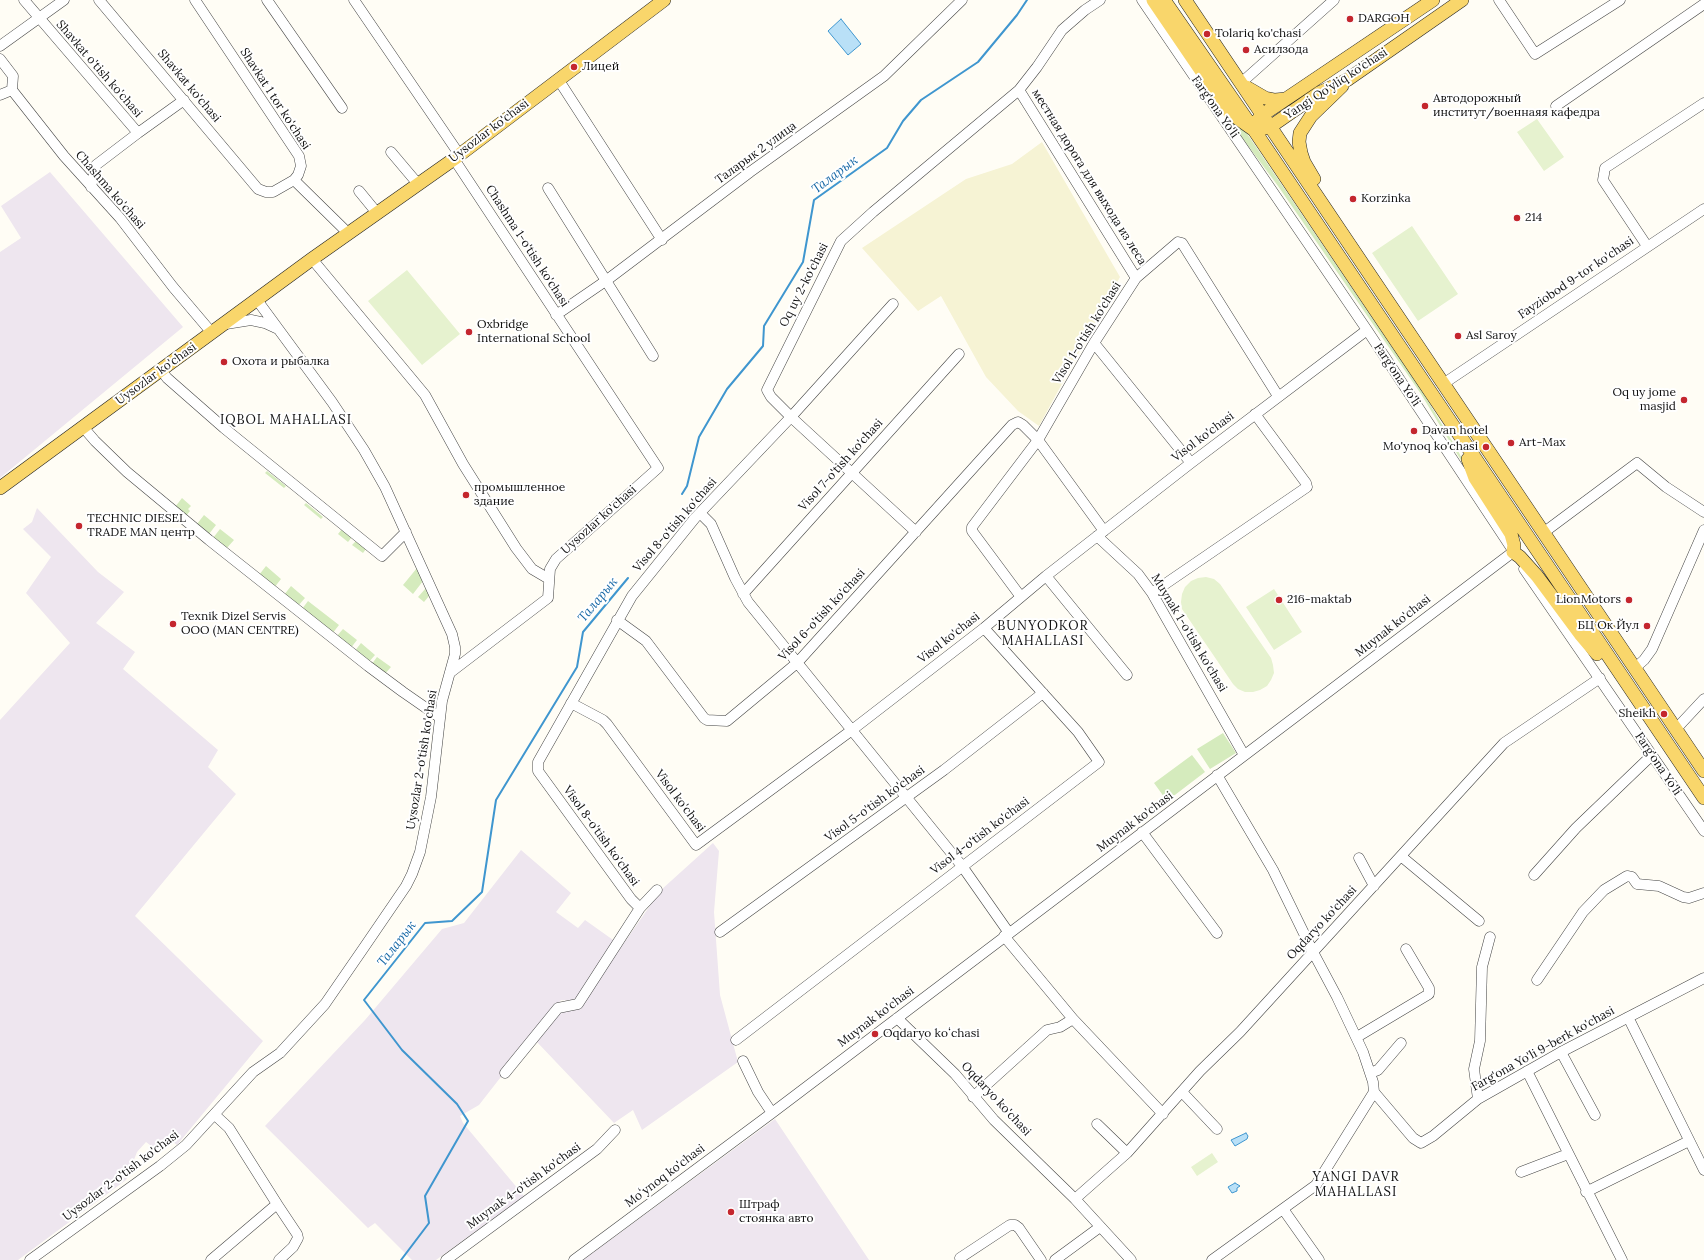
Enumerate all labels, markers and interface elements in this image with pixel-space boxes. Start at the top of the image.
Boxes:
place label: DARGOH [1358,12,1410,26]
marker: DARGOH [1345,14,1355,24]
street label: Shavkat o'tish ko'chasi [53,18,145,120]
place label: Tolariq ko'chasi [1215,27,1301,41]
marker: Tolariq ko'chasi [1202,29,1212,39]
place label: Асилзода [1254,43,1308,57]
marker: Асилзода [1241,45,1251,55]
street label: Yangi Qo'yliq ko'chasi [1282,45,1390,123]
street label: Shavkat 1 tor ko'chasi [237,46,313,152]
street label: Shavkat ko'chasi [154,47,224,125]
place label: Лицей [582,60,619,74]
marker: Лицей [569,62,579,72]
street label: Farg'ona Yo'li [1188,73,1242,141]
street label: местная дорога для выхода из леса [1029,86,1149,268]
place label: Автодорожный институт/военнаяя кафедра [1433,92,1600,120]
street label: Uysozlar ko'chasi [446,96,532,166]
marker: Автодорожный институт/военнаяя кафедра [1420,101,1430,111]
street label: Таларык 2 улица [713,119,799,187]
street label: Chashma ko'chasi [72,148,148,232]
water label: Таларык [809,153,861,197]
street label: Chashma 1-o'tish ko'chasi [482,182,572,310]
place label: Korzinka [1361,192,1411,206]
marker: Korzinka [1348,194,1358,204]
place label: 214 [1525,211,1542,225]
marker: 214 [1512,213,1522,223]
street label: Fayziobod 9-tor ko'chasi [1515,234,1637,322]
street label: Oq uy 2-ko'chasi [777,241,831,329]
street label: Visol 1-o'tish ko'chasi [1050,279,1124,387]
place label: Oxbridge International School [477,318,590,346]
marker: Oxbridge International School [464,327,474,337]
place label: Asl Saroy [1466,329,1517,343]
marker: Asl Saroy [1453,331,1463,341]
street label: Uysozlar ko'chasi [113,340,199,408]
street label: Farg'ona Yo'li [1371,341,1423,409]
place label: Охота и рыбалка [232,355,329,369]
marker: Охота и рыбалка [219,357,229,367]
place label: Oq uy jome masjid [1612,386,1676,414]
marker: Oq uy jome masjid [1679,395,1689,405]
street label: Visol ko'chasi [1169,409,1237,465]
district label: IQBOL MAHALLASI [220,412,352,428]
street label: Visol 7-o'tish ko'chasi [796,416,886,514]
place label: Davan hotel [1422,424,1488,438]
marker: Davan hotel [1409,426,1419,436]
place label: Art-Max [1519,436,1566,450]
marker: Art-Max [1506,438,1516,448]
place label: Mo'ynoq ko'chasi [1383,440,1478,454]
marker: Mo'ynoq ko'chasi [1481,442,1491,452]
street label: Visol 8-o'tish ko'chasi [630,475,720,575]
place label: промышленное здание [474,481,565,509]
street label: Uysozlar ko'chasi [558,483,640,557]
marker: промышленное здание [461,490,471,500]
place label: TECHNIC DIESEL TRADE MAN центр [87,512,195,540]
marker: TECHNIC DIESEL TRADE MAN центр [74,521,84,531]
street label: Visol 6-o'tish ko'chasi [776,566,868,664]
street label: Muynak 1-o'tish ko'chasi [1148,571,1230,695]
water label: Таларык [575,574,621,626]
street label: Muynak ko'chasi [1352,592,1434,660]
place label: 216-maktab [1287,593,1352,607]
place label: LionMotors [1556,593,1621,607]
marker: 216-maktab [1274,595,1284,605]
marker: LionMotors [1624,595,1634,605]
street label: Visol ko'chasi [915,609,983,667]
place label: Texnik Dizel Servis OOO (MAN CENTRE) [181,610,299,638]
district label: BUNYODKOR MAHALLASI [997,618,1089,649]
marker: Texnik Dizel Servis OOO (MAN CENTRE) [168,619,178,629]
place label: БЦ Ок Йул [1578,619,1639,633]
marker: БЦ Ок Йул [1642,621,1652,631]
street label: Uysozlar 2-o'tish ko'chasi [404,689,440,831]
place label: Sheikh [1619,707,1656,721]
marker: Sheikh [1659,709,1669,719]
street label: Farg'ona Yo'li [1632,730,1684,798]
street label: Visol 5-o'tish ko'chasi [822,763,928,845]
street label: Visol ko'chasi [652,767,708,835]
street label: Visol 8-o'tish ko'chasi [560,783,642,889]
street label: Muynak ko'chasi [1094,789,1176,855]
street label: Visol 4-o'tish ko'chasi [928,794,1032,878]
street label: Oqdaryo ko'chasi [1284,883,1360,963]
water label: Таларык [374,918,420,970]
street label: Muynak ko'chasi [835,984,917,1050]
street label: Farg'ona Yo'li 9-berk ko'chasi [1469,1004,1617,1094]
place label: Oqdaryo koʻchasi [883,1027,980,1041]
marker: Oqdaryo koʻchasi [870,1029,880,1039]
street label: Oqdaryo ko'chasi [958,1059,1034,1139]
street label: Uysozlar 2-o'tish ko'chasi [60,1128,182,1224]
street label: Muynak 4-o'tish ko'chasi [464,1140,584,1232]
street label: Moʻynoq ko'chasi [622,1141,708,1211]
district label: YANGI DAVR MAHALLASI [1312,1169,1400,1200]
place label: Штраф стоянка авто [739,1198,814,1226]
marker: Штраф стоянка авто [726,1207,736,1217]

